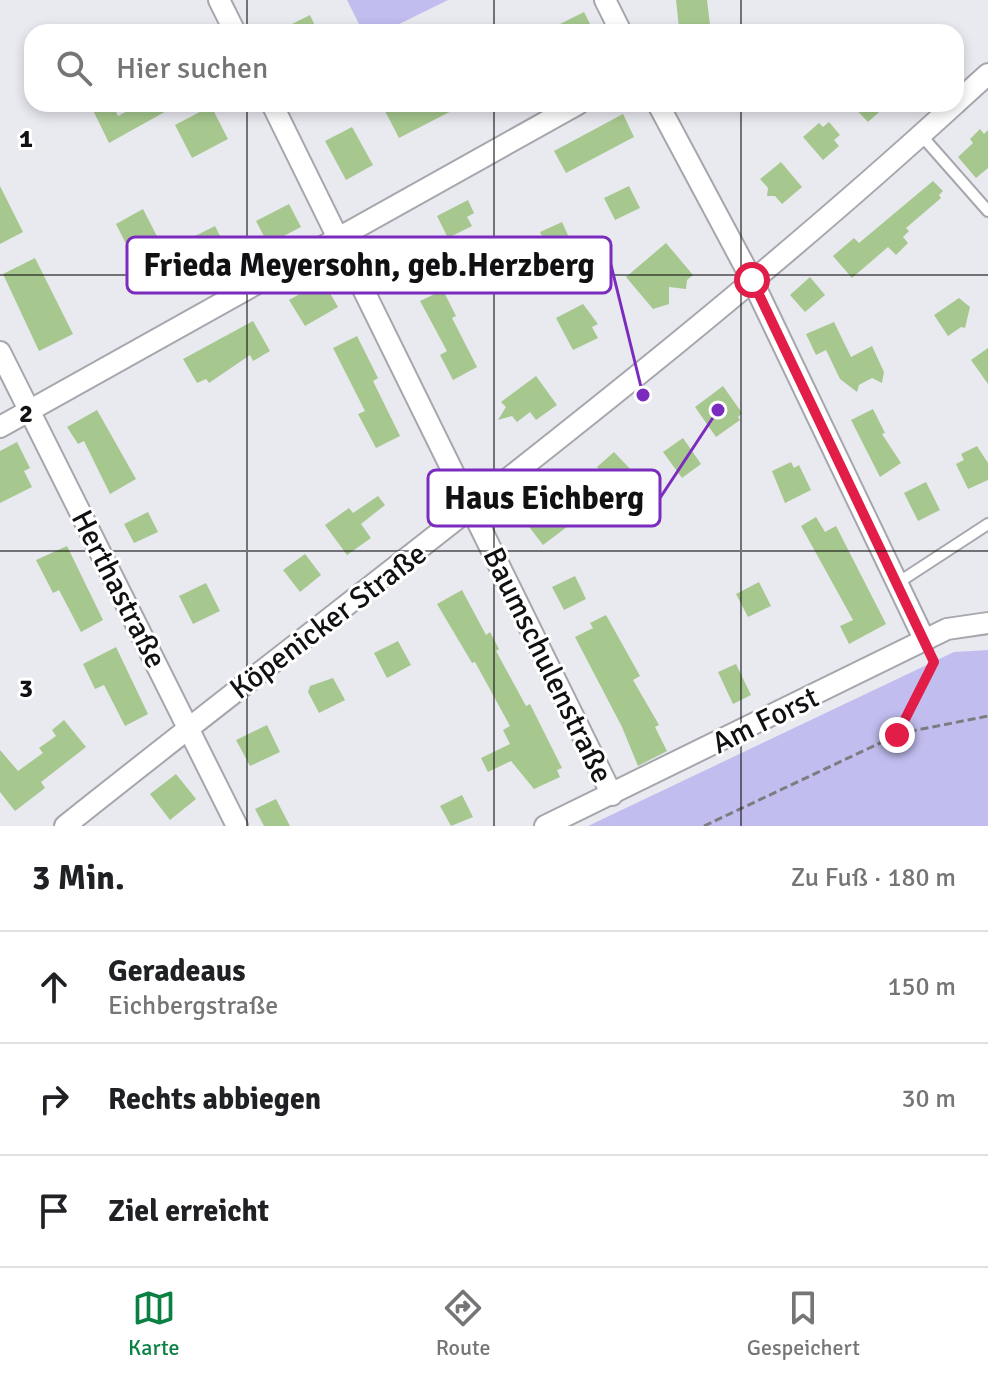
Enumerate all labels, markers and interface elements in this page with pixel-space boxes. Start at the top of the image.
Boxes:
search box [24,24,964,112]
icon: search [52,46,96,90]
text: Hier suchen [116,50,268,87]
text: 1 [19,123,33,155]
callout: Frieda Meyersohn, geb.Herzberg [127,237,611,293]
text: Frieda Meyersohn, geb.Herzberg [143,246,595,285]
route start [734,262,770,298]
text: 2 [19,398,33,430]
callout: Haus Eichberg [428,470,660,526]
text: Haus Eichberg [444,479,644,518]
street label: Herthastraße [63,504,174,674]
street label: Köpenicker Straße [223,535,434,707]
street label: Baumschulenstraße [475,542,621,789]
text: 3 [19,673,33,705]
street label: Am Forst [706,679,825,762]
route end [879,717,915,753]
text: 3 Min. [32,857,125,899]
text: Zu Fuß · 180 m [791,862,956,894]
text: Geradeaus [108,953,246,990]
icon: ahead [32,965,76,1009]
text: 150 m [887,971,956,1003]
text: Eichbergstraße [108,990,278,1022]
icon: right [32,1077,76,1121]
text: Rechts abbiegen [108,1081,321,1118]
text: 30 m [901,1083,956,1115]
icon: arrive [32,1189,76,1233]
text: Ziel erreicht [108,1193,269,1230]
tab: Karte [128,1286,179,1361]
tab: Route [436,1286,491,1361]
tab: Gespeichert [747,1286,860,1361]

